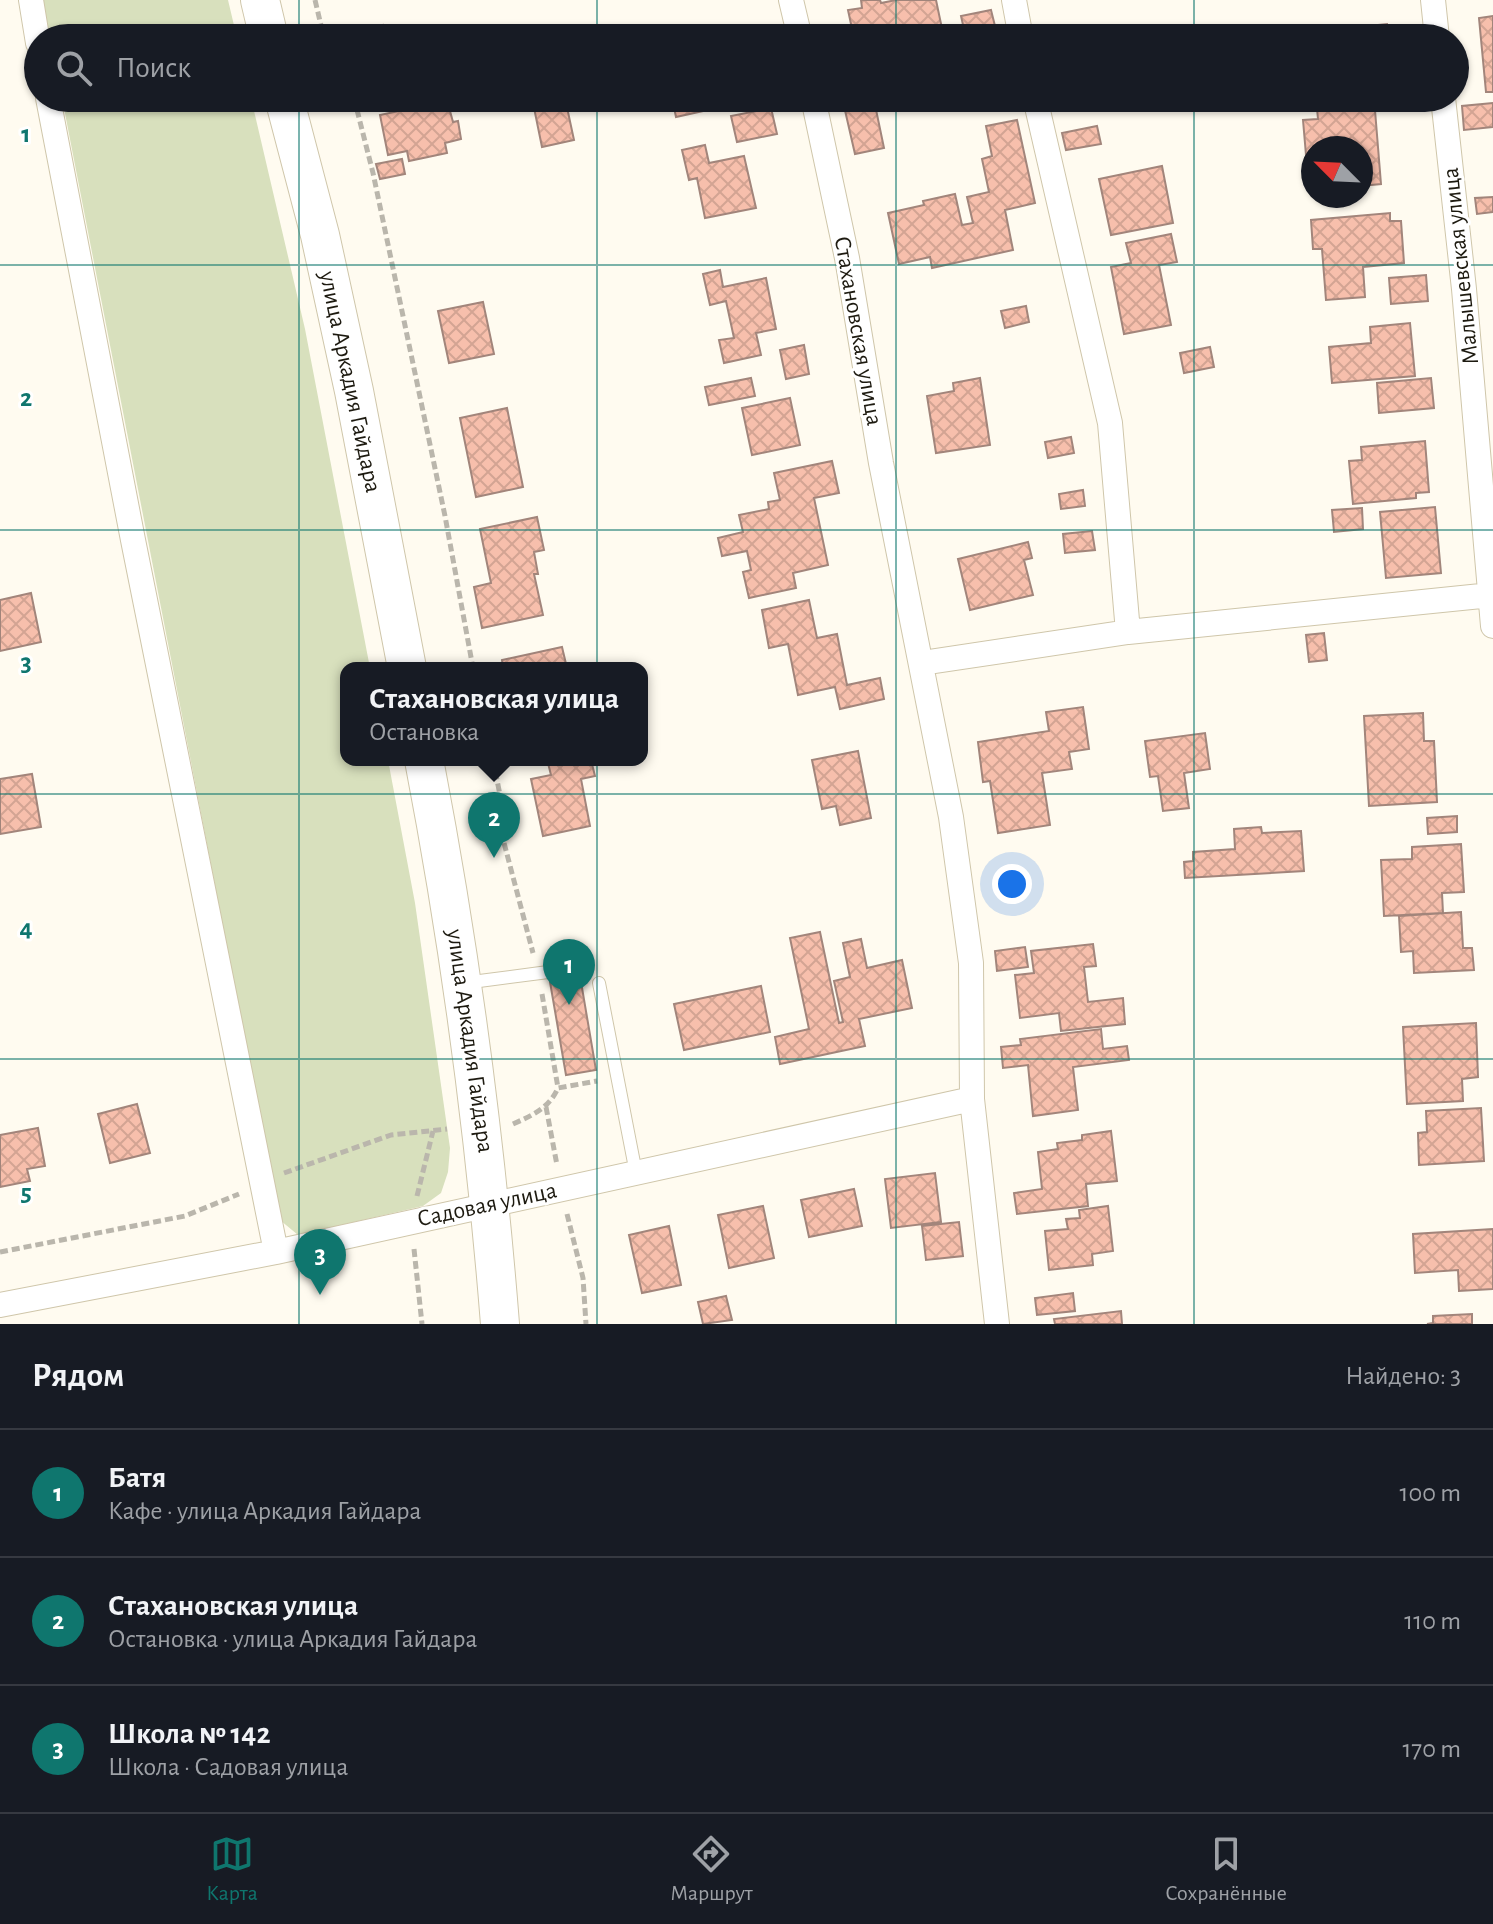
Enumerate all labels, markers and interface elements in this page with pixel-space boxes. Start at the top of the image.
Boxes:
search box [24,24,1469,112]
icon: search [52,46,96,90]
text: Поиск [116,53,191,83]
text: 1 [21,121,31,147]
north arrow [1301,136,1373,208]
street label: Малышевская улица [1439,166,1483,366]
street label: Стахановская улица [830,234,886,428]
street label: улица Аркадия Гайдара [315,268,385,495]
text: 2 [20,385,32,411]
text: 3 [20,650,32,676]
popup [340,662,648,766]
text: Стахановская улица [369,684,619,714]
text: Остановка [369,719,479,745]
pin: 2 [468,792,520,858]
your location [992,864,1032,904]
text: 4 [19,915,33,941]
street label: улица Аркадия Гайдара [442,927,498,1154]
pin: 1 [543,939,595,1005]
street label: Садовая улица [415,1178,559,1232]
text: 5 [20,1180,32,1206]
pin: 3 [294,1229,346,1295]
text: Рядом [32,1359,124,1393]
text: Найдено: 3 [1345,1363,1461,1389]
text: Батя [108,1463,166,1493]
text: 1 [53,1480,63,1506]
text: 100 m [1400,1480,1461,1506]
text: Кафе · улица Аркадия Гайдара [108,1498,421,1524]
text: Стахановская улица [108,1591,358,1621]
text: 2 [52,1608,64,1634]
text: 110 m [1404,1608,1461,1634]
text: Остановка · улица Аркадия Гайдара [108,1626,477,1652]
text: Школа № 142 [108,1719,271,1749]
text: 3 [52,1736,64,1762]
text: 170 m [1402,1736,1461,1762]
text: Школа · Садовая улица [108,1754,348,1780]
tab: Карта [206,1832,258,1906]
tab: Маршрут [670,1832,753,1906]
tab: Сохранённые [1165,1832,1287,1906]

